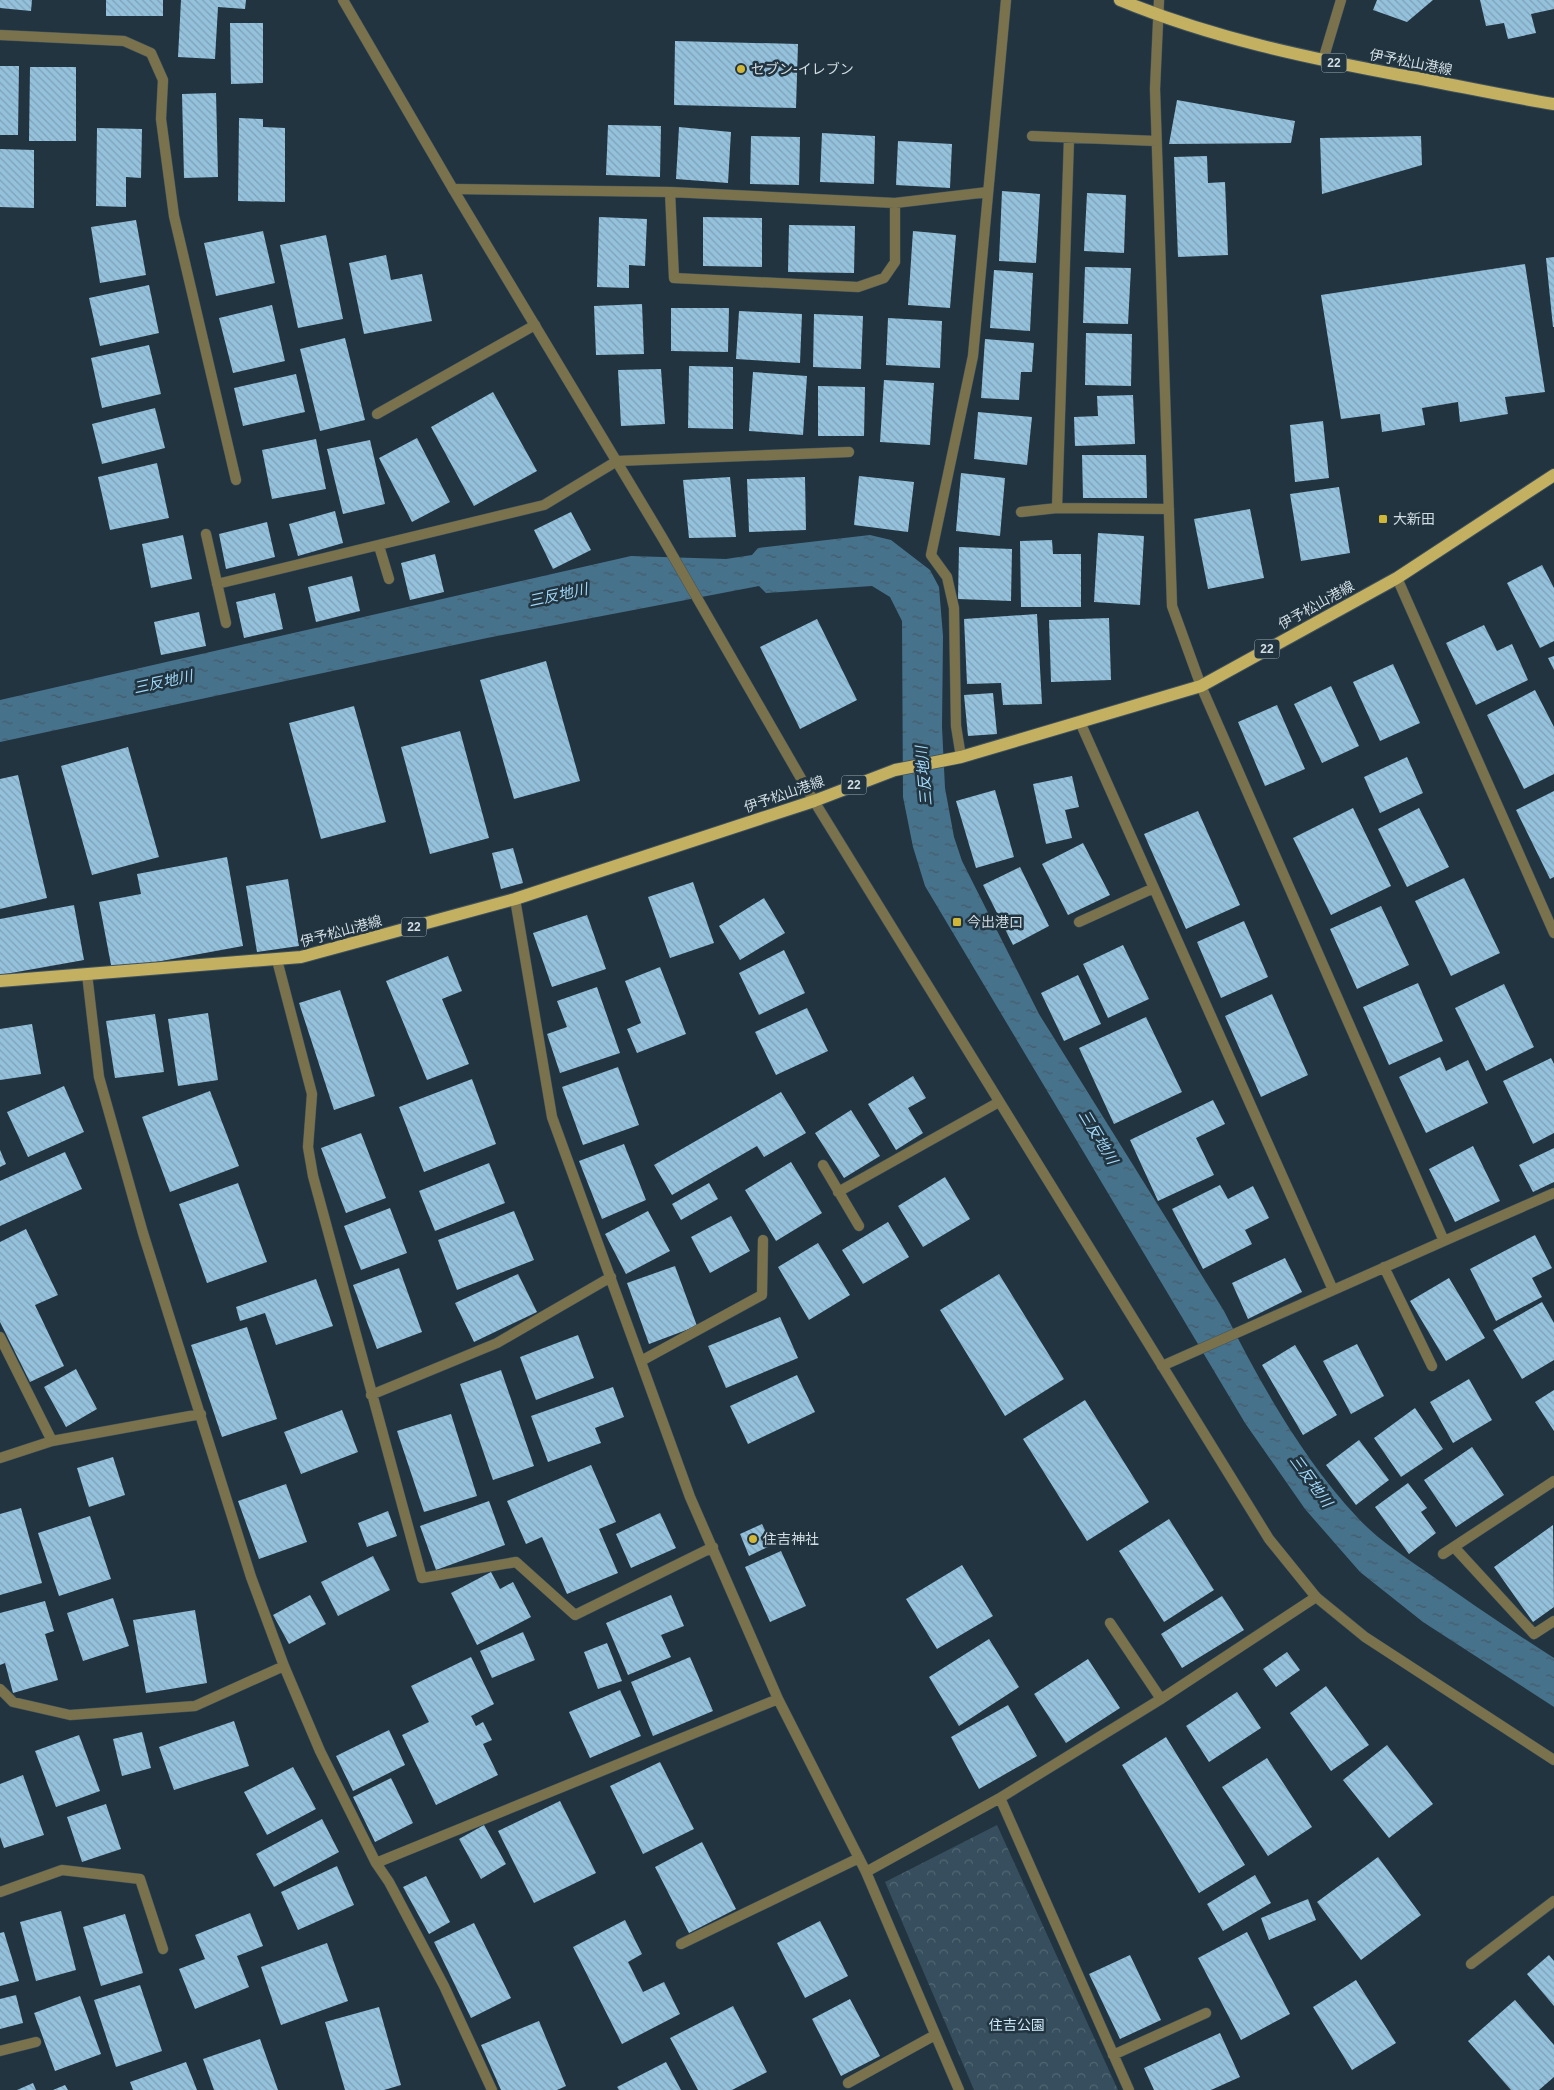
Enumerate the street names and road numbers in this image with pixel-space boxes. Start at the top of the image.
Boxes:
street label: 伊予松山港線 [1368,46,1454,78]
road number: 22 [1322,54,1346,72]
street label: 伊予松山港線 [1275,578,1357,632]
road number: 22 [1254,640,1280,659]
street label: 伊予松山港線 [742,773,826,815]
road number: 22 [842,776,866,794]
street label: 伊予松山港線 [298,912,384,950]
road number: 22 [402,918,426,936]

